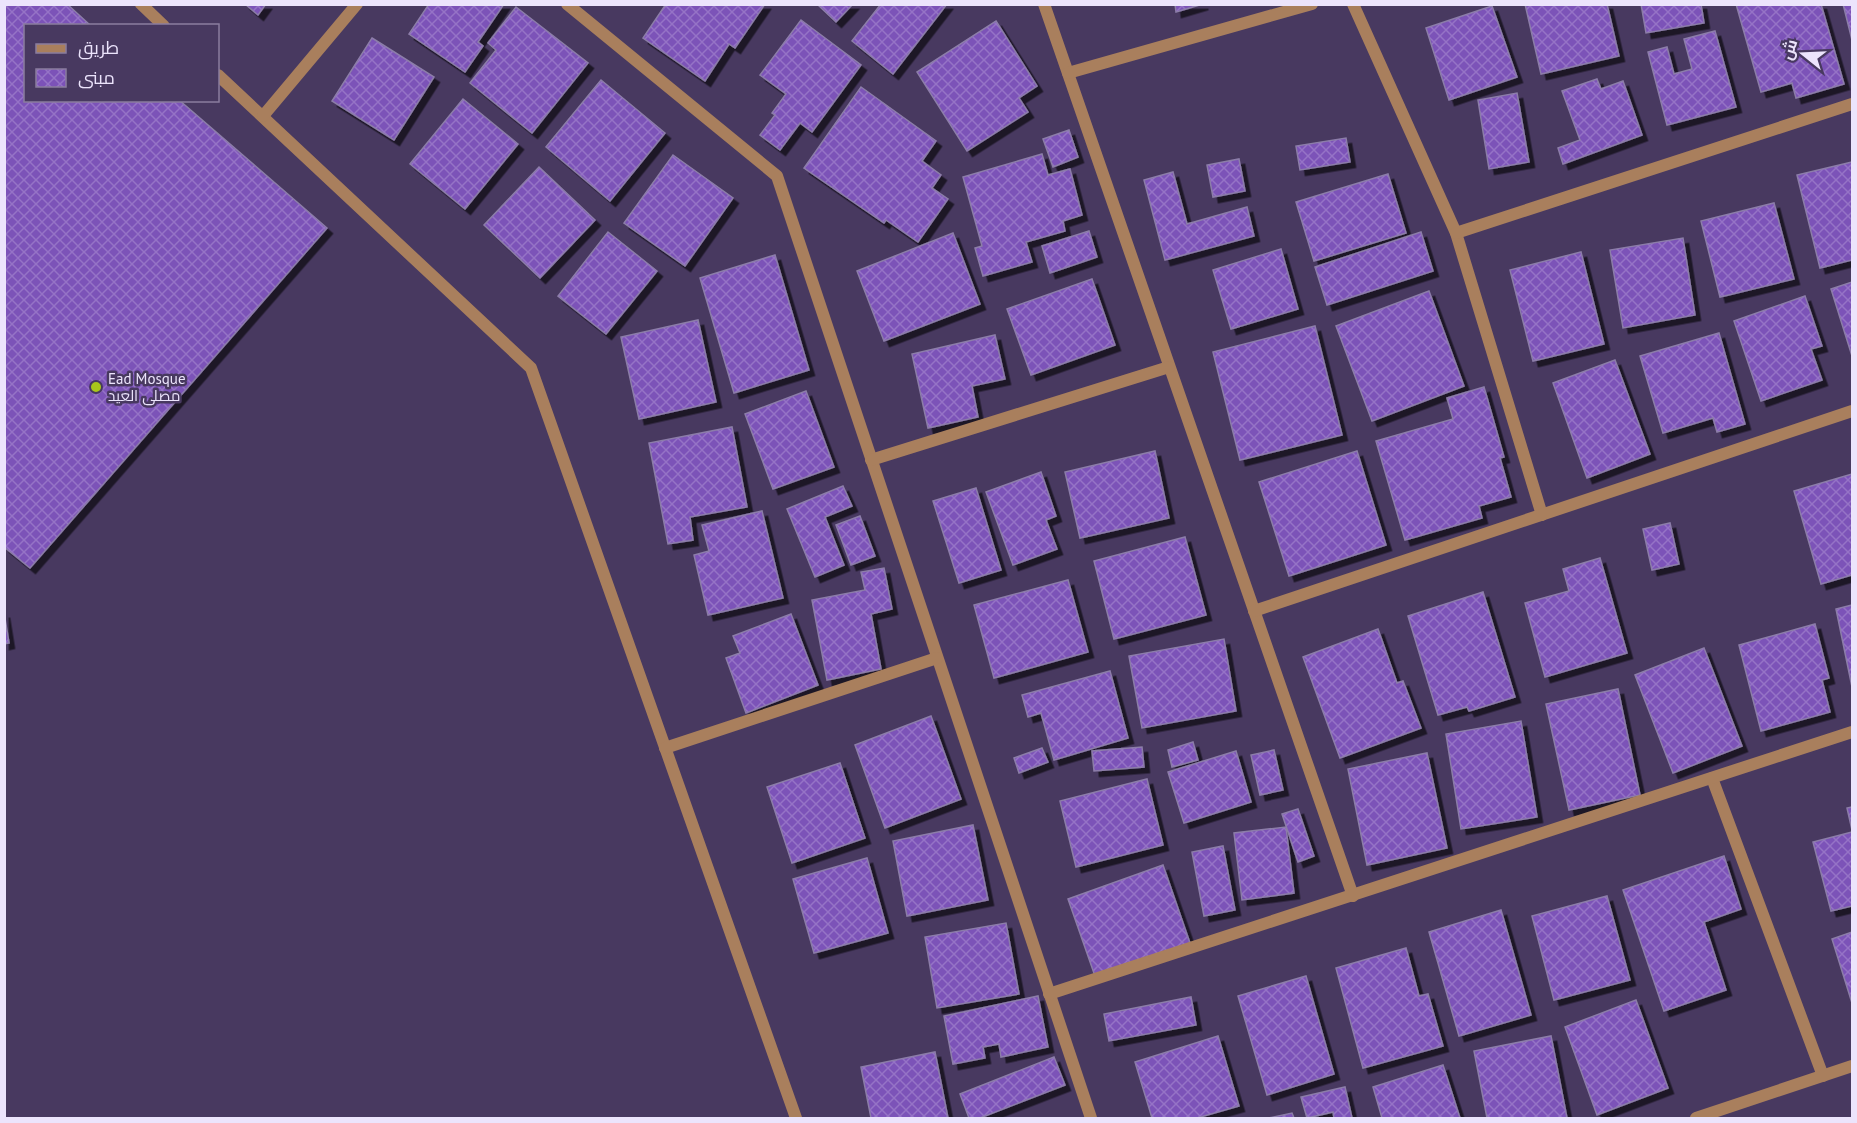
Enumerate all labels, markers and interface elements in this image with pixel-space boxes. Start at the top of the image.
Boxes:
legend [24,24,219,102]
north arrow [1773,24,1833,84]
text: طريق [78,36,119,60]
text: ش [1776,37,1801,62]
text: مبنى [78,66,115,89]
place label: Ead Mosque مصلى العيد [108,369,186,406]
marker: Ead Mosque مصلى العيد [89,380,103,394]

